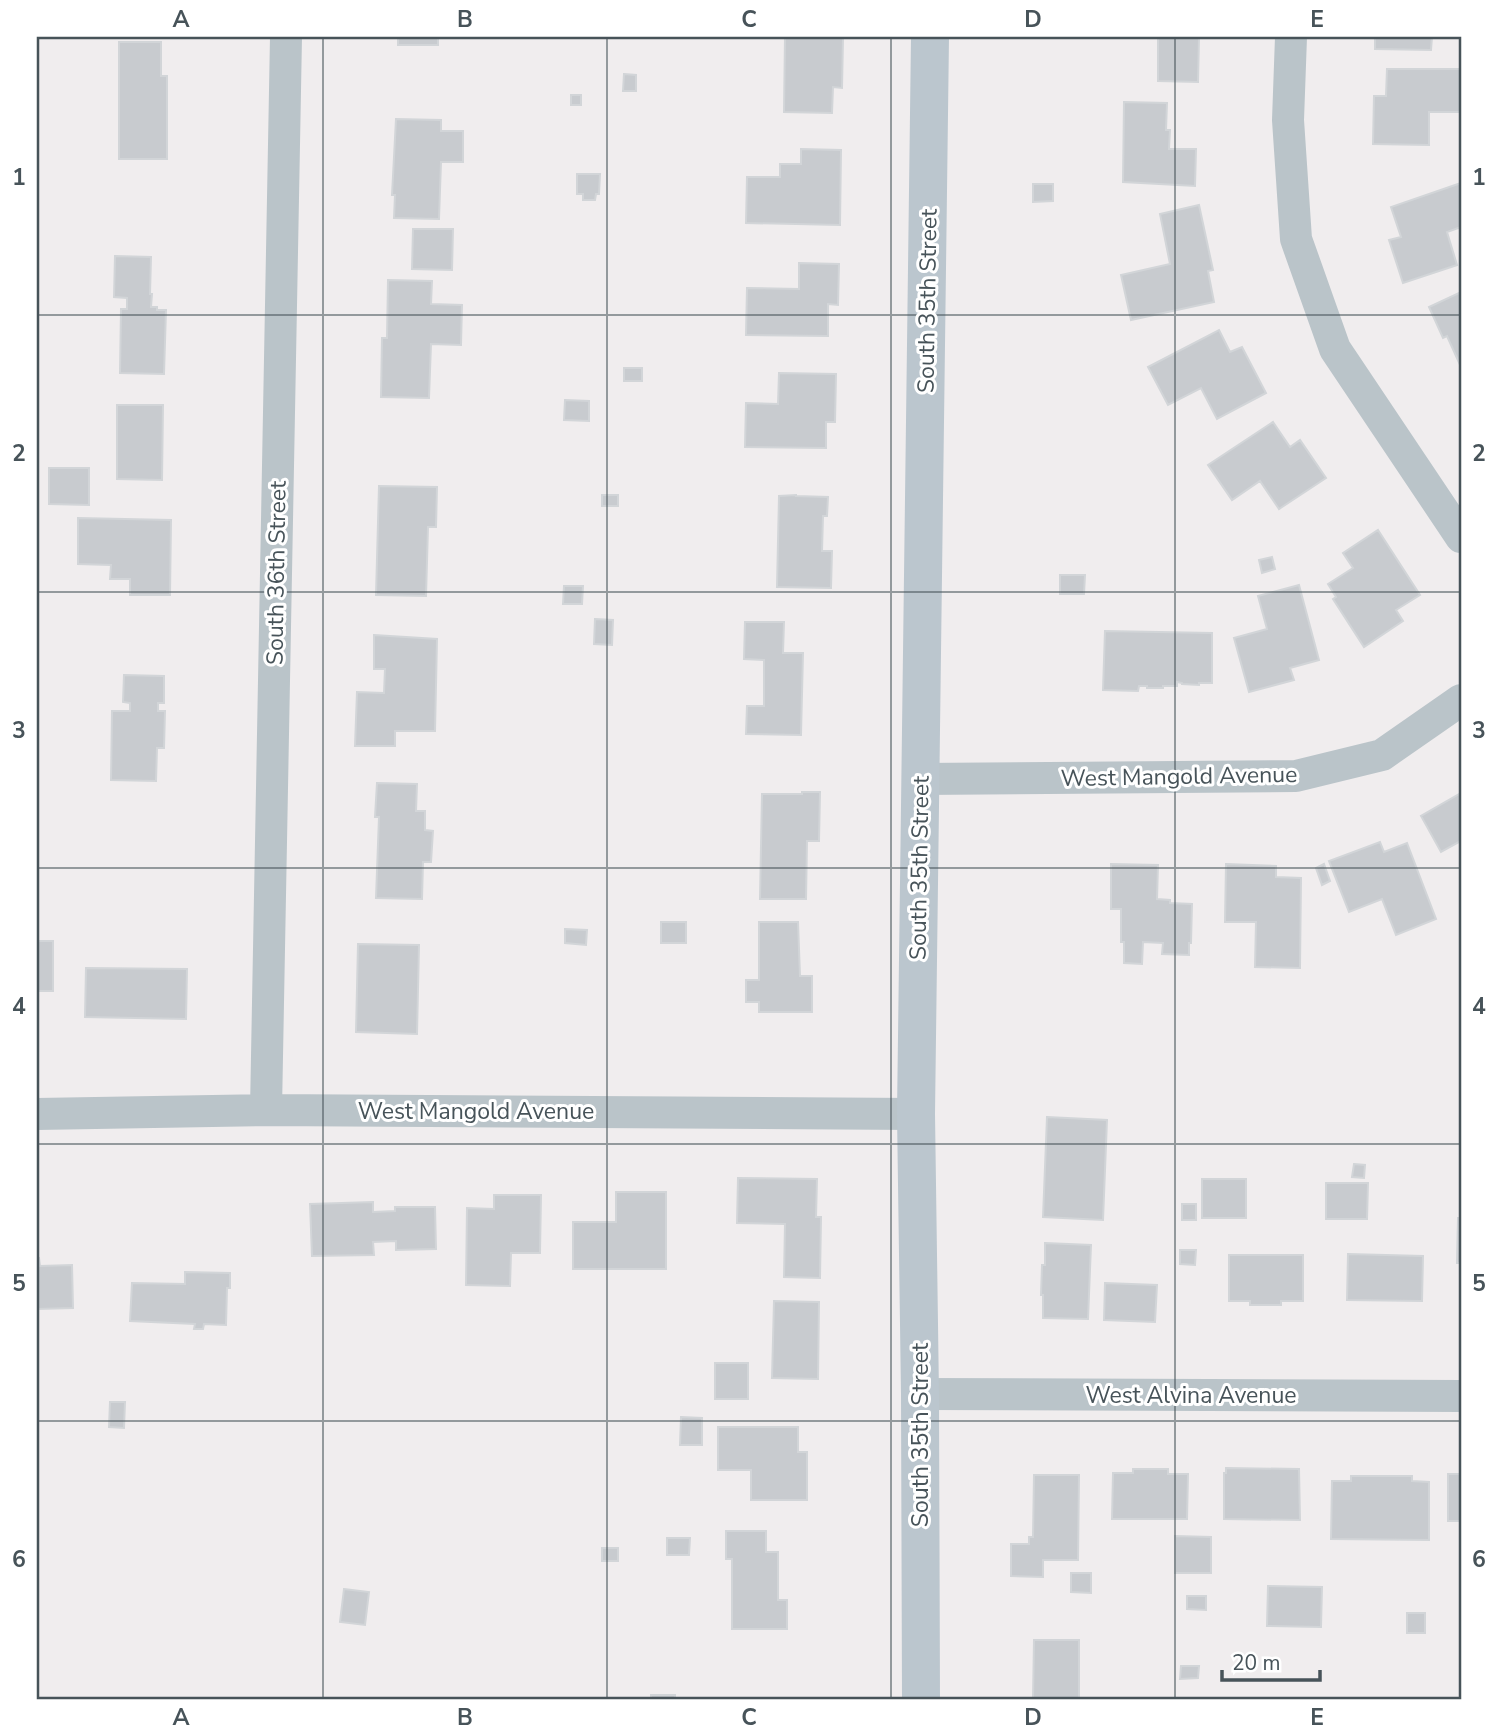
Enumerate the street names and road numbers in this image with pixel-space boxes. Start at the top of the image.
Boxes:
street label: South 35th Street [910,208,945,393]
street label: South 36th Street [259,480,294,665]
street label: West Mangold Avenue [1060,759,1298,794]
street label: South 35th Street [902,775,937,960]
street label: West Mangold Avenue [358,1096,594,1127]
street label: South 35th Street [905,1342,936,1527]
street label: West Alvina Avenue [1085,1380,1297,1411]

